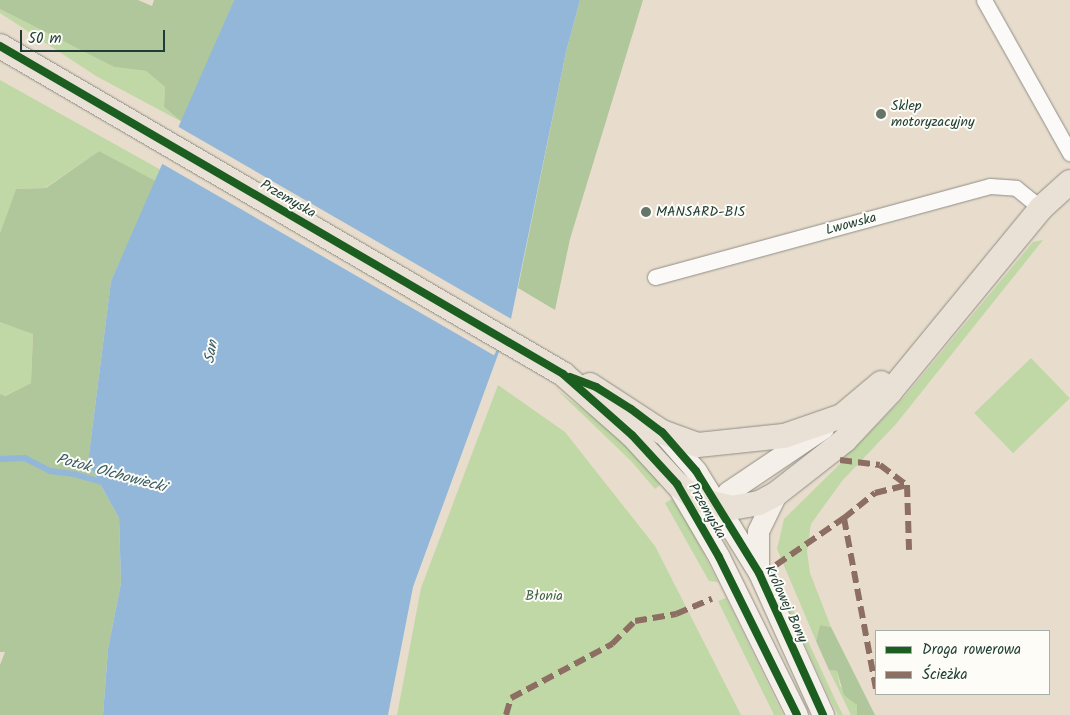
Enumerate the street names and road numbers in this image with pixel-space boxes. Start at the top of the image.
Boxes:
street label: Przemyska [257,176,319,222]
street label: Lwowska [824,209,878,239]
street label: Przemyska [684,480,730,542]
street label: Królowej Bony [761,563,811,645]

